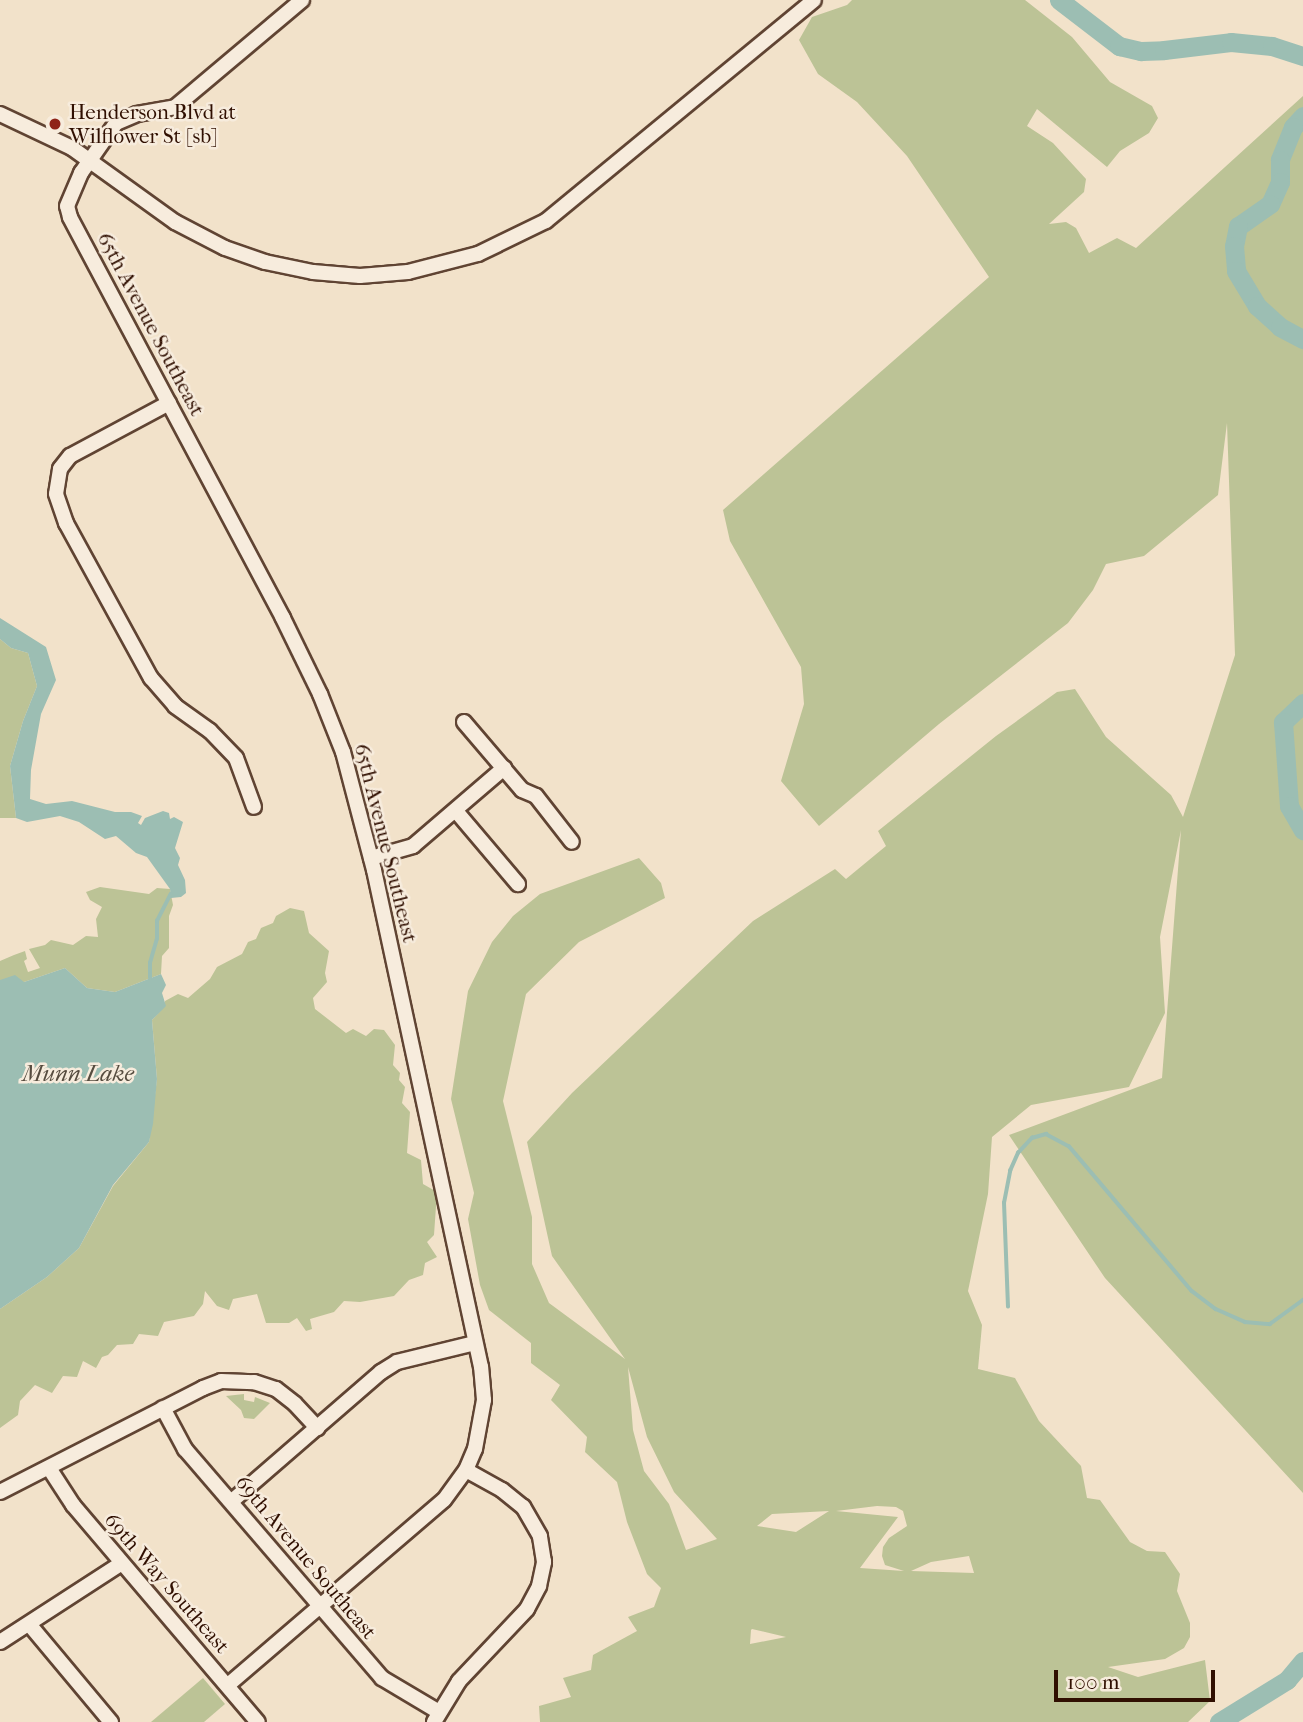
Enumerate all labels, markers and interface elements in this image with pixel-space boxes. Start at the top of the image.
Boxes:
place label: Henderson Blvd at Wilflower St [sb] [69,99,236,149]
marker: Henderson Blvd at Wilflower St [sb] [47,116,63,132]
street label: 65th Avenue Southeast [92,228,210,420]
street label: 65th Avenue Southeast [349,741,423,945]
water label: Munn Lake [22,1060,134,1088]
street label: 69th Avenue Southeast [230,1470,382,1644]
street label: 69th Way Southeast [99,1508,235,1658]
scale bar [1058,1656,1219,1700]
text: 100 m [1067,1670,1120,1694]

